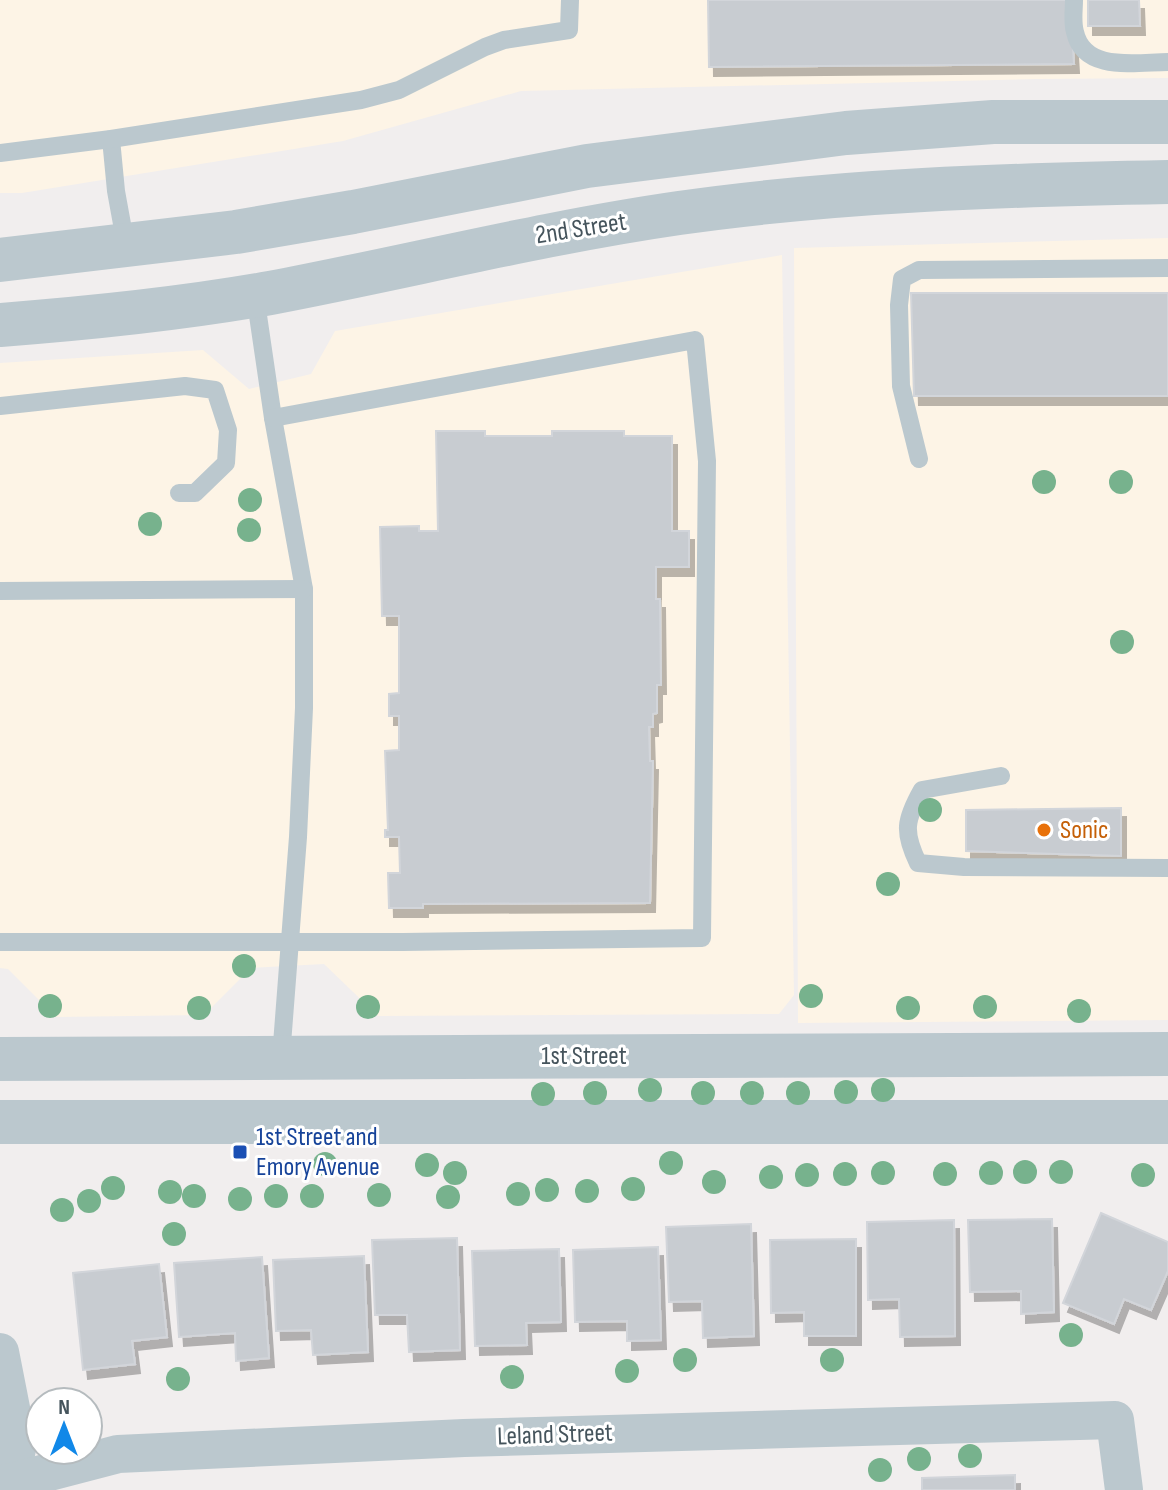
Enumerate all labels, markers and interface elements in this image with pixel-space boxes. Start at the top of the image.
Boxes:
street label: 2nd Street [533,207,629,251]
place label: Sonic [1060,815,1108,846]
marker: Sonic [1035,821,1053,839]
street label: 1st Street [541,1041,627,1072]
place label: 1st Street and Emory Avenue [256,1122,380,1183]
marker: 1st Street and Emory Avenue [231,1143,249,1161]
north arrow [24,1386,104,1466]
text: N [58,1394,70,1421]
street label: Leland Street [497,1417,613,1453]

